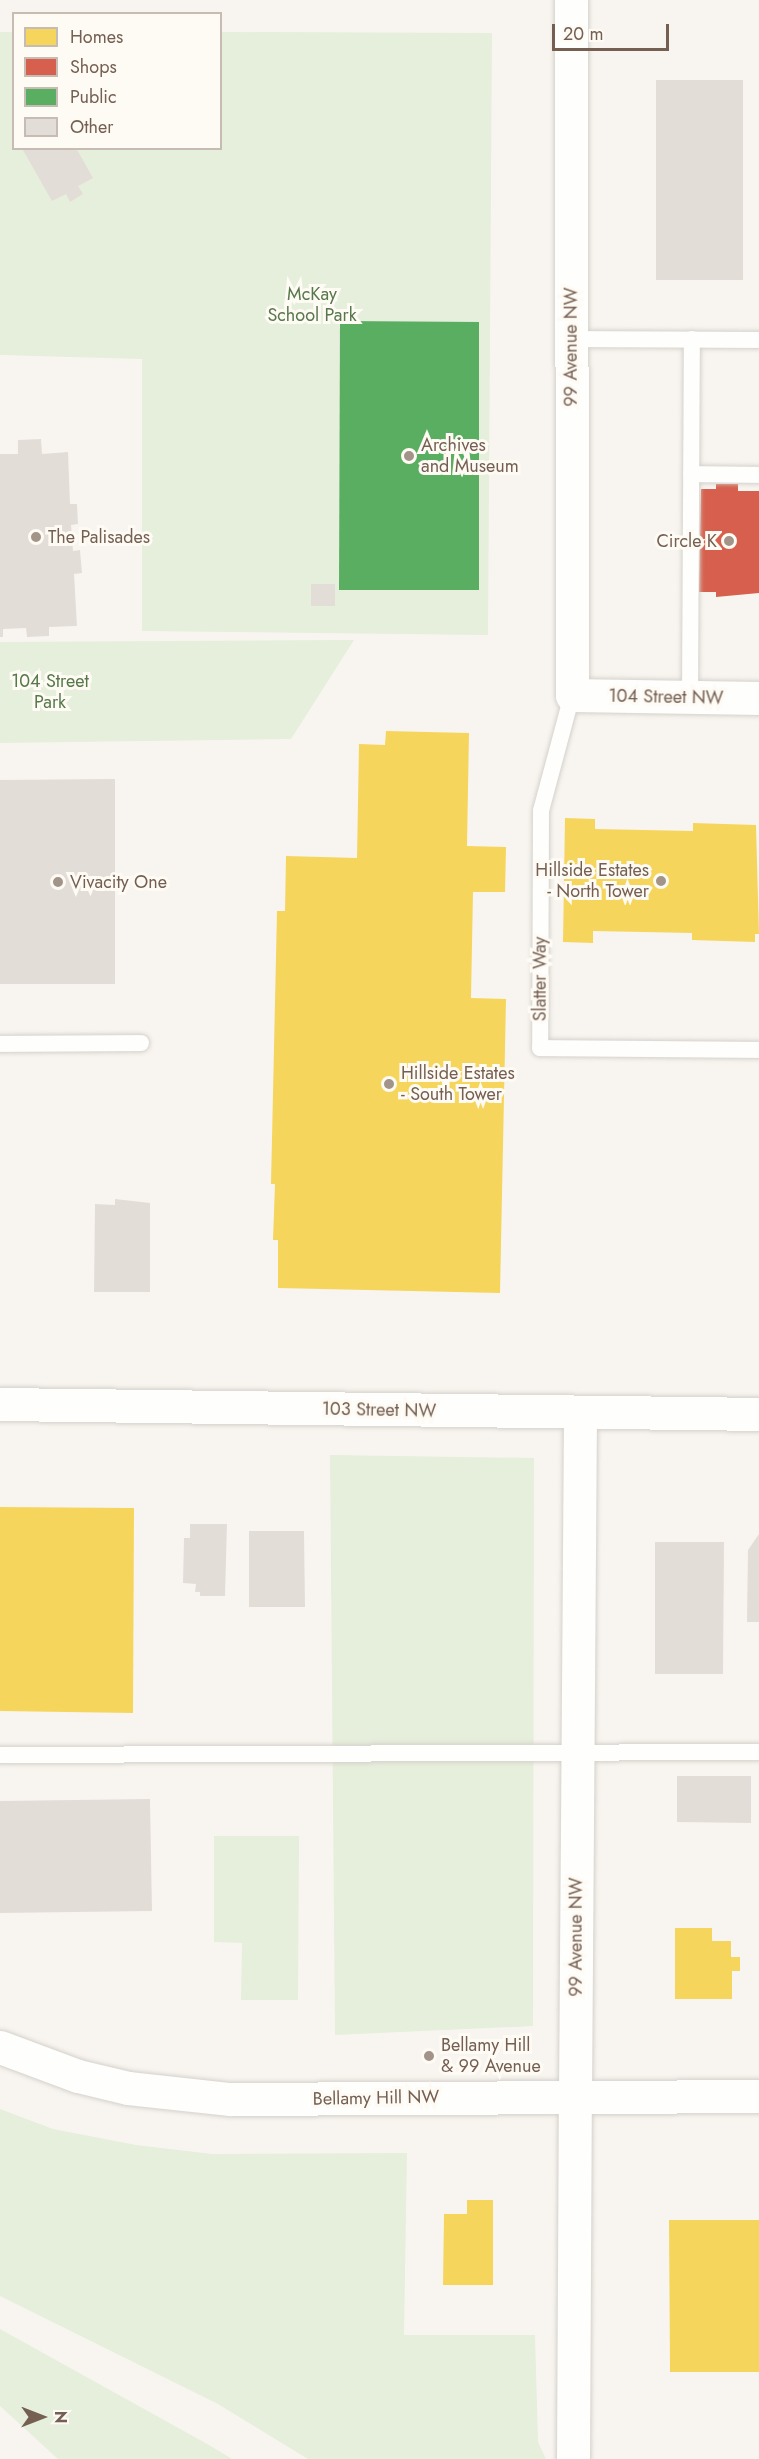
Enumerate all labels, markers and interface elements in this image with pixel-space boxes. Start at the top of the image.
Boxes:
legend [12,12,222,150]
scale bar [555,12,672,50]
text: 20 m [563,21,603,47]
text: Homes [70,24,123,50]
text: Shops [70,54,117,80]
text: Public [70,84,117,110]
text: Other [70,114,113,140]
park label: McKay School Park [267,284,357,326]
street label: 99 Avenue NW [560,287,582,407]
place label: Archives and Museum [421,435,519,478]
marker: Archives and Museum [402,449,416,463]
place label: The Palisades [48,526,150,548]
marker: The Palisades [29,530,43,544]
place label: Circle K [657,530,717,552]
marker: Circle K [722,534,736,548]
park label: 104 Street Park [11,671,89,714]
street label: 104 Street NW [608,685,724,709]
place label: Hillside Estates - North Tower [535,860,649,902]
place label: Vivacity One [70,871,167,893]
marker: Hillside Estates - North Tower [654,874,668,888]
marker: Vivacity One [51,875,65,889]
street label: Slatter Way [529,937,551,1021]
place label: Hillside Estates - South Tower [401,1063,515,1106]
marker: Hillside Estates - South Tower [382,1077,396,1091]
street label: 103 Street NW [322,1398,436,1422]
street label: 99 Avenue NW [565,1877,587,1997]
place label: Bellamy Hill & 99 Avenue [441,2035,541,2078]
marker: Bellamy Hill & 99 Avenue [422,2049,436,2063]
street label: Bellamy Hill NW [313,2086,439,2110]
north arrow [12,2387,72,2447]
text: N [49,2411,72,2423]

